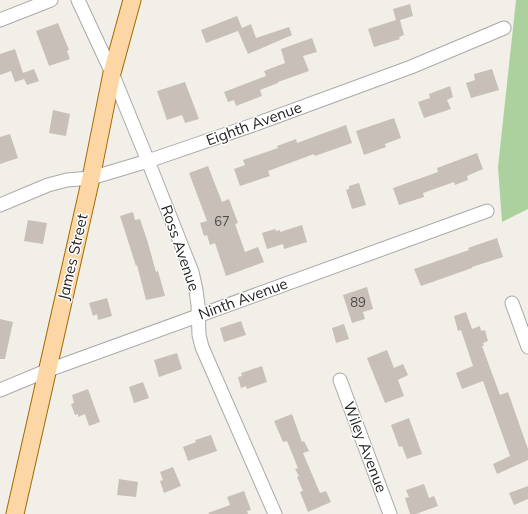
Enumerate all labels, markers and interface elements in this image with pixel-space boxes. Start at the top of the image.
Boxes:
street label: Eighth Avenue [203,97,304,150]
street label: Ross Avenue [157,202,204,293]
street label: James Street [53,212,92,302]
house number: 67 [214,213,230,229]
street label: Ninth Avenue [196,274,290,323]
house number: 89 [350,294,366,310]
street label: Wiley Avenue [339,399,392,495]

